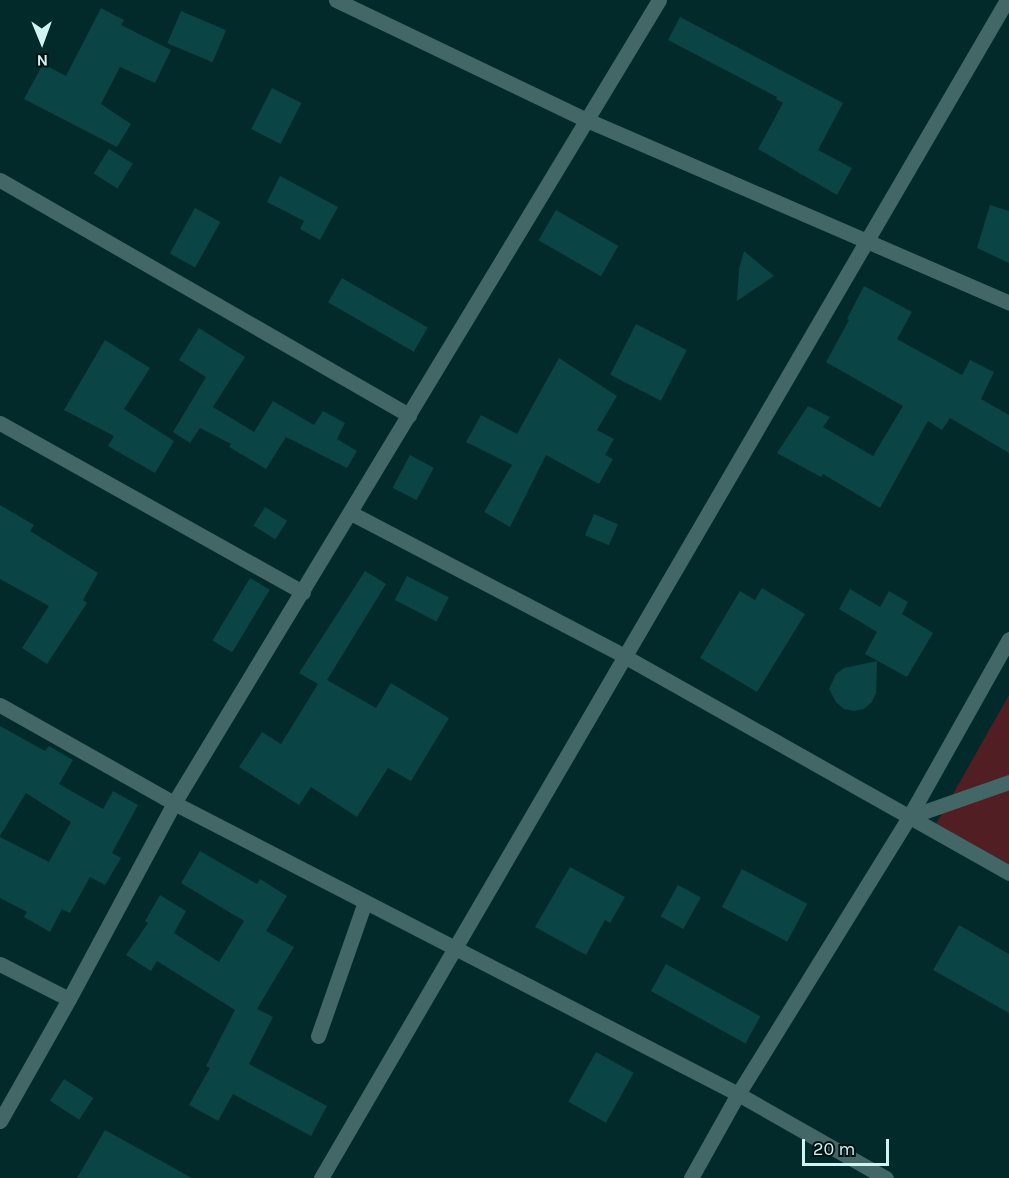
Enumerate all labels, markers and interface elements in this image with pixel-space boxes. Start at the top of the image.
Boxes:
north arrow [12,12,72,72]
text: N [36,51,48,70]
scale bar [805,1127,892,1165]
text: 20 m [813,1138,855,1160]

